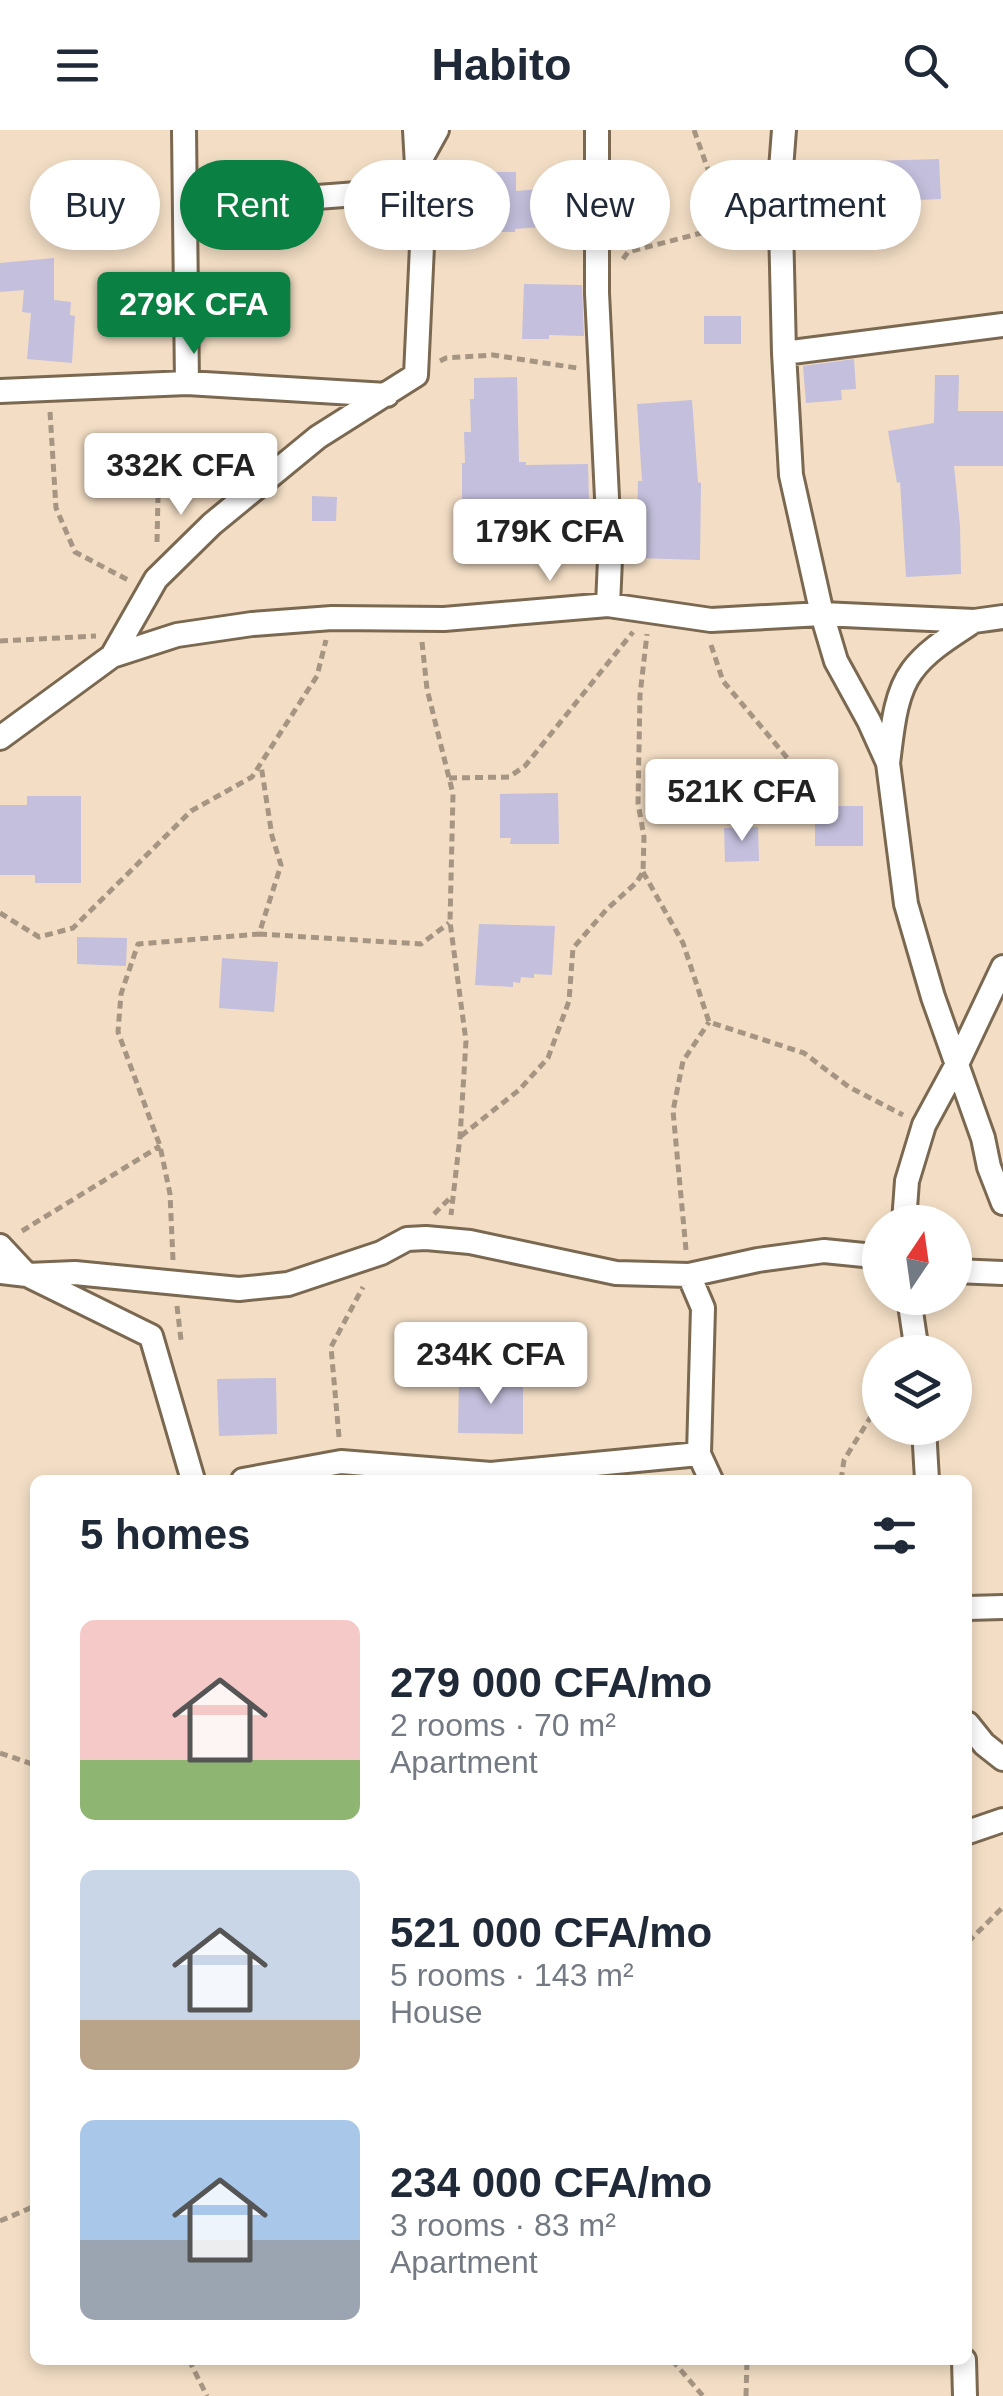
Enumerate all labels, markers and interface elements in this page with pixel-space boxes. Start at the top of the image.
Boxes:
icon: menu [50,38,105,93]
icon: search [898,38,953,93]
text: Habito [432,39,572,90]
chip: Buy [30,160,160,250]
chip: Rent [180,160,324,250]
chip: Filters [344,160,510,250]
chip: New [530,160,670,250]
chip: Apartment [690,160,921,250]
pin: 279K CFA [91,272,297,357]
text: 279K CFA [119,286,269,322]
pin: 332K CFA [78,433,284,518]
text: 332K CFA [106,447,256,483]
pin: 179K CFA [447,499,653,584]
text: 179K CFA [475,513,625,549]
pin: 521K CFA [639,759,845,844]
text: 521K CFA [667,773,817,809]
north arrow [862,1205,972,1315]
map controls [862,1205,972,1445]
pin: 234K CFA [388,1322,594,1407]
button: layers [862,1335,972,1445]
text: 234K CFA [416,1336,566,1372]
icon: filters [867,1508,922,1563]
text: 5 homes [80,1511,250,1558]
text: 279 000 CFA/mo [390,1659,712,1706]
icon: home [160,1660,280,1780]
text: 2 rooms · 70 m² [390,1707,616,1743]
text: Apartment [390,1744,538,1780]
text: 521 000 CFA/mo [390,1909,712,1956]
icon: home [160,1910,280,2030]
text: 5 rooms · 143 m² [390,1957,634,1993]
text: House [390,1994,483,2030]
text: 234 000 CFA/mo [390,2159,712,2206]
icon: home [160,2160,280,2280]
text: 3 rooms · 83 m² [390,2207,616,2243]
text: Apartment [390,2244,538,2280]

